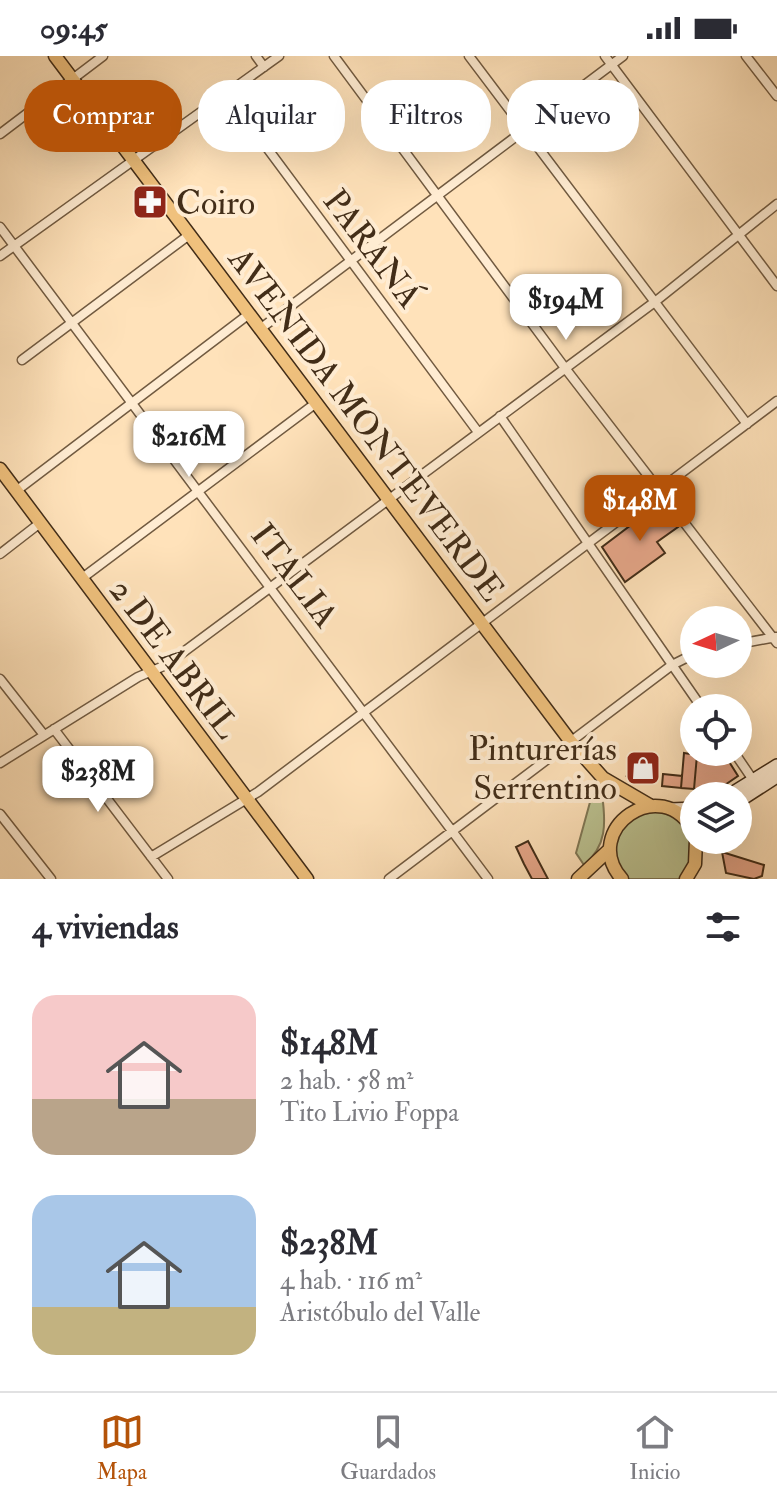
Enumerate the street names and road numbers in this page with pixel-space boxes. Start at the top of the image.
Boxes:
street label: PARANÁ [313,181,431,317]
street label: AVENIDA MONTEVERDE [218,238,513,611]
street label: ITALIA [241,515,347,637]
street label: 2 DE ABRIL [100,570,248,748]

